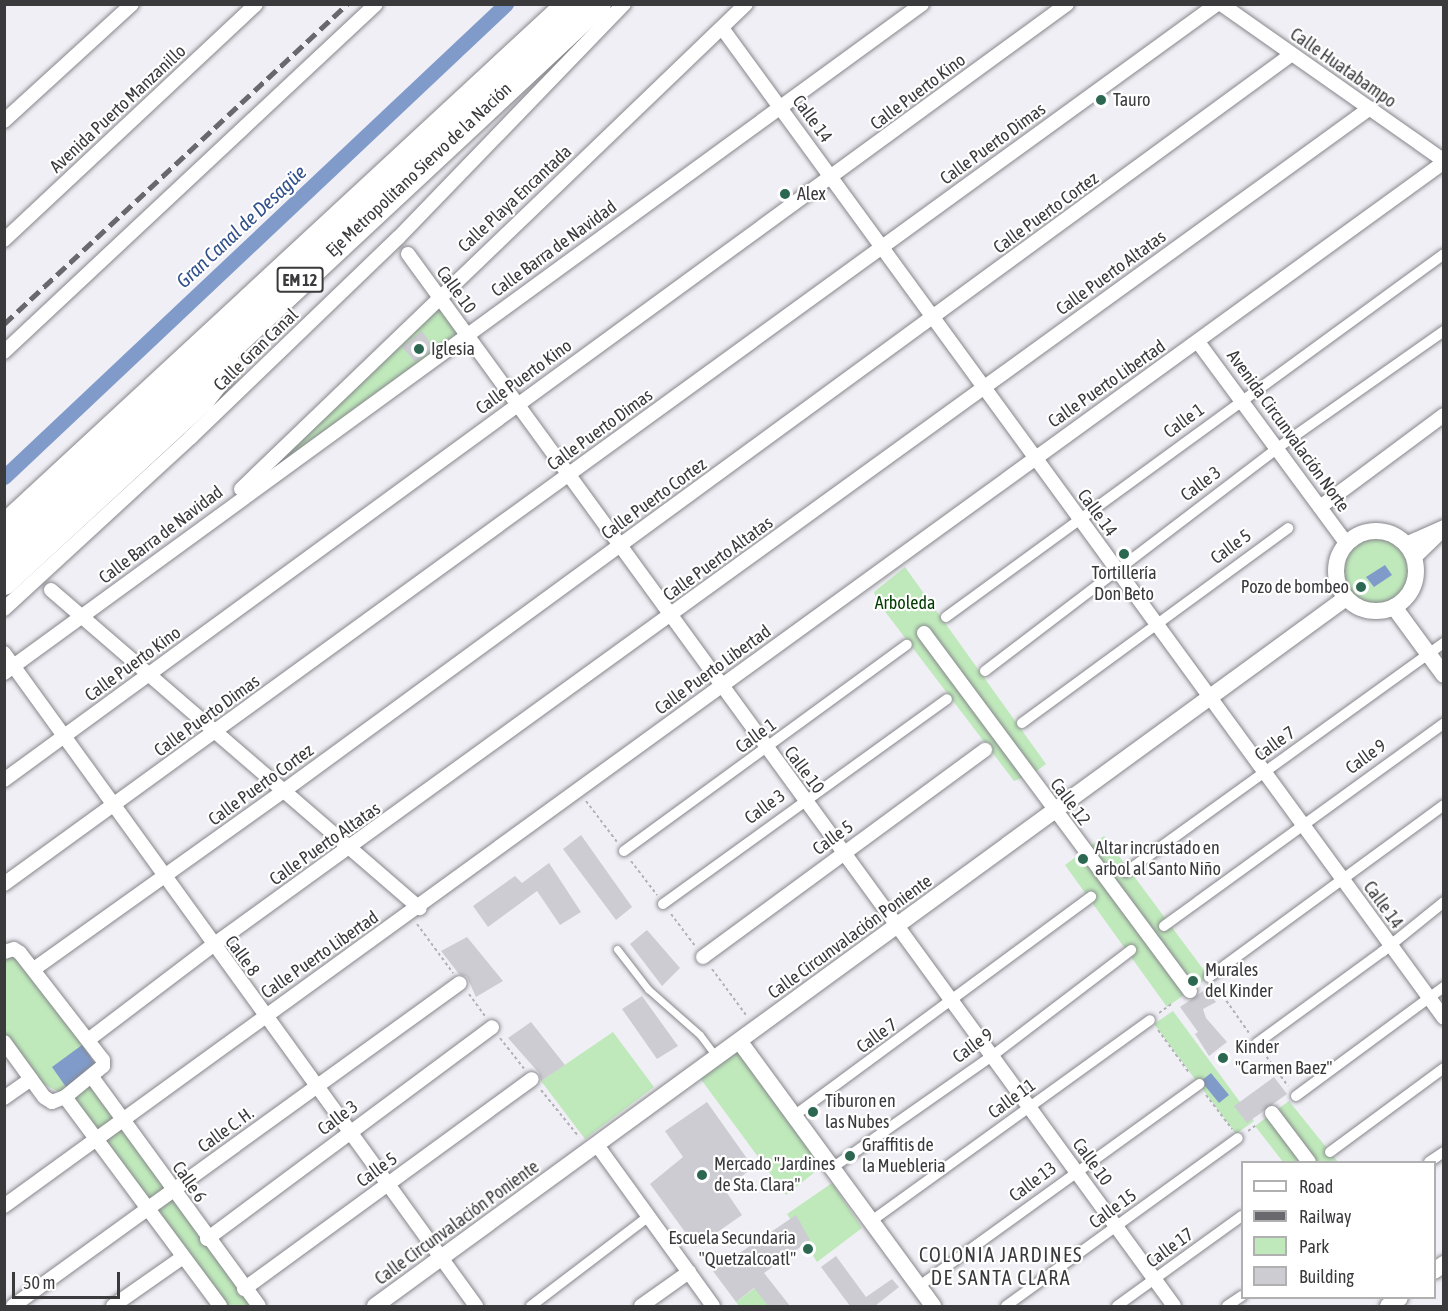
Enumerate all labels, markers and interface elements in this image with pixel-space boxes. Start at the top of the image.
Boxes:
street label: Calle Huatabampo [1286,23,1400,113]
street label: Avenida Puerto Manzanillo [46,40,190,178]
street label: Calle Puerto Kino [866,49,970,135]
street label: Eje Metropolitano Siervo de la Nación [322,78,516,262]
place label: Tauro [1113,89,1150,111]
street label: Calle 14 [788,91,836,147]
marker: Tauro [1094,93,1108,107]
street label: Calle Puerto Dimas [936,98,1050,190]
street label: Calle Playa Encantada [454,141,576,257]
water label: Gran Canal de Desagüe [171,160,311,292]
street label: Calle Puerto Cortez [989,168,1103,258]
place label: Alex [797,183,826,205]
marker: Alex [778,187,792,201]
street label: Calle Barra de Navidad [487,196,621,302]
street label: Calle Puerto Altatas [1052,226,1170,320]
street label: Calle 10 [432,262,480,318]
road number: EM 12 [276,267,324,293]
street label: Calle Gran Canal [209,304,303,396]
street label: Calle Puerto Kino [472,335,576,419]
street label: Calle Puerto Libertad [1044,336,1170,432]
place label: Iglesia [431,338,475,360]
marker: Iglesia [412,342,426,356]
street label: Avenida Circunvalación Norte [1222,346,1354,516]
street label: Calle Puerto Dimas [543,384,657,476]
street label: Calle 1 [1159,399,1209,443]
street label: Calle Puerto Cortez [597,454,711,544]
street label: Calle 3 [1177,462,1225,506]
street label: Calle Barra de Navidad [95,481,227,589]
street label: Calle 14 [1073,485,1121,541]
street label: Calle Puerto Altatas [659,512,777,606]
street label: Calle 5 [1206,525,1256,569]
marker: Tortillería Don Beto [1117,547,1131,561]
place label: Tortillería Don Beto [1091,563,1157,606]
place label: Pozo de bombeo [1241,576,1349,598]
marker: Pozo de bombeo [1354,580,1368,594]
park label: Arboleda [875,592,935,614]
street label: Calle Puerto Libertad [651,621,775,719]
street label: Calle Puerto Kino [81,622,185,706]
street label: Calle Puerto Dimas [150,670,264,762]
street label: Calle 1 [731,714,781,758]
street label: Calle 7 [1250,722,1300,766]
street label: Calle 9 [1341,735,1391,779]
street label: Calle Puerto Cortez [204,740,318,830]
street label: Calle 10 [779,742,829,798]
street label: Calle 12 [1045,774,1095,830]
street label: Calle 3 [740,785,790,829]
street label: Calle Puerto Altatas [265,798,385,890]
street label: Calle 5 [808,816,858,860]
place label: Altar incrustado en arbol al Santo Niño [1095,838,1221,880]
marker: Altar incrustado en arbol al Santo Niño [1076,852,1090,866]
street label: Calle Circunvalación Poniente [764,870,936,1004]
street label: Calle 14 [1359,877,1407,933]
street label: Calle Puerto Libertad [257,907,383,1003]
street label: Calle 8 [220,931,264,981]
place label: Murales del Kinder [1205,960,1273,1002]
marker: Murales del Kinder [1186,974,1200,988]
street label: Calle 7 [852,1014,902,1058]
street label: Calle 9 [948,1024,998,1068]
place label: Kinder "Carmen Baez" [1235,1037,1332,1080]
marker: Kinder "Carmen Baez" [1216,1051,1230,1065]
street label: Calle 11 [984,1075,1040,1123]
place label: Tiburon en las Nubes [825,1091,896,1134]
street label: Calle 3 [314,1096,362,1140]
street label: Calle C. H. [194,1102,258,1158]
marker: Tiburon en las Nubes [806,1105,820,1119]
street label: Calle 10 [1068,1134,1116,1190]
place label: Graffitis de la Muebleria [862,1135,946,1178]
street label: Calle 5 [352,1148,402,1192]
marker: Graffitis de la Muebleria [843,1149,857,1163]
place label: Mercado "Jardines de Sta. Clara" [714,1154,835,1196]
street label: Calle Circunvalación Poniente [371,1156,543,1290]
street label: Calle 6 [167,1157,211,1207]
street label: Calle 13 [1005,1157,1061,1207]
legend [1241,1161,1436,1299]
marker: Mercado "Jardines de Sta. Clara" [695,1168,709,1182]
text: Road [1299,1176,1333,1197]
street label: Calle 15 [1085,1185,1141,1233]
text: Railway [1299,1206,1351,1227]
street label: Calle 17 [1142,1224,1198,1272]
place label: Escuela Secundaria "Quetzalcoatl" [668,1228,796,1270]
text: Park [1299,1236,1329,1257]
marker: Escuela Secundaria "Quetzalcoatl" [801,1242,815,1256]
district label: COLONIA JARDINES DE SANTA CLARA [919,1243,1083,1290]
scale bar [15,1260,123,1298]
text: Building [1299,1266,1354,1287]
text: 50 m [23,1272,55,1293]

